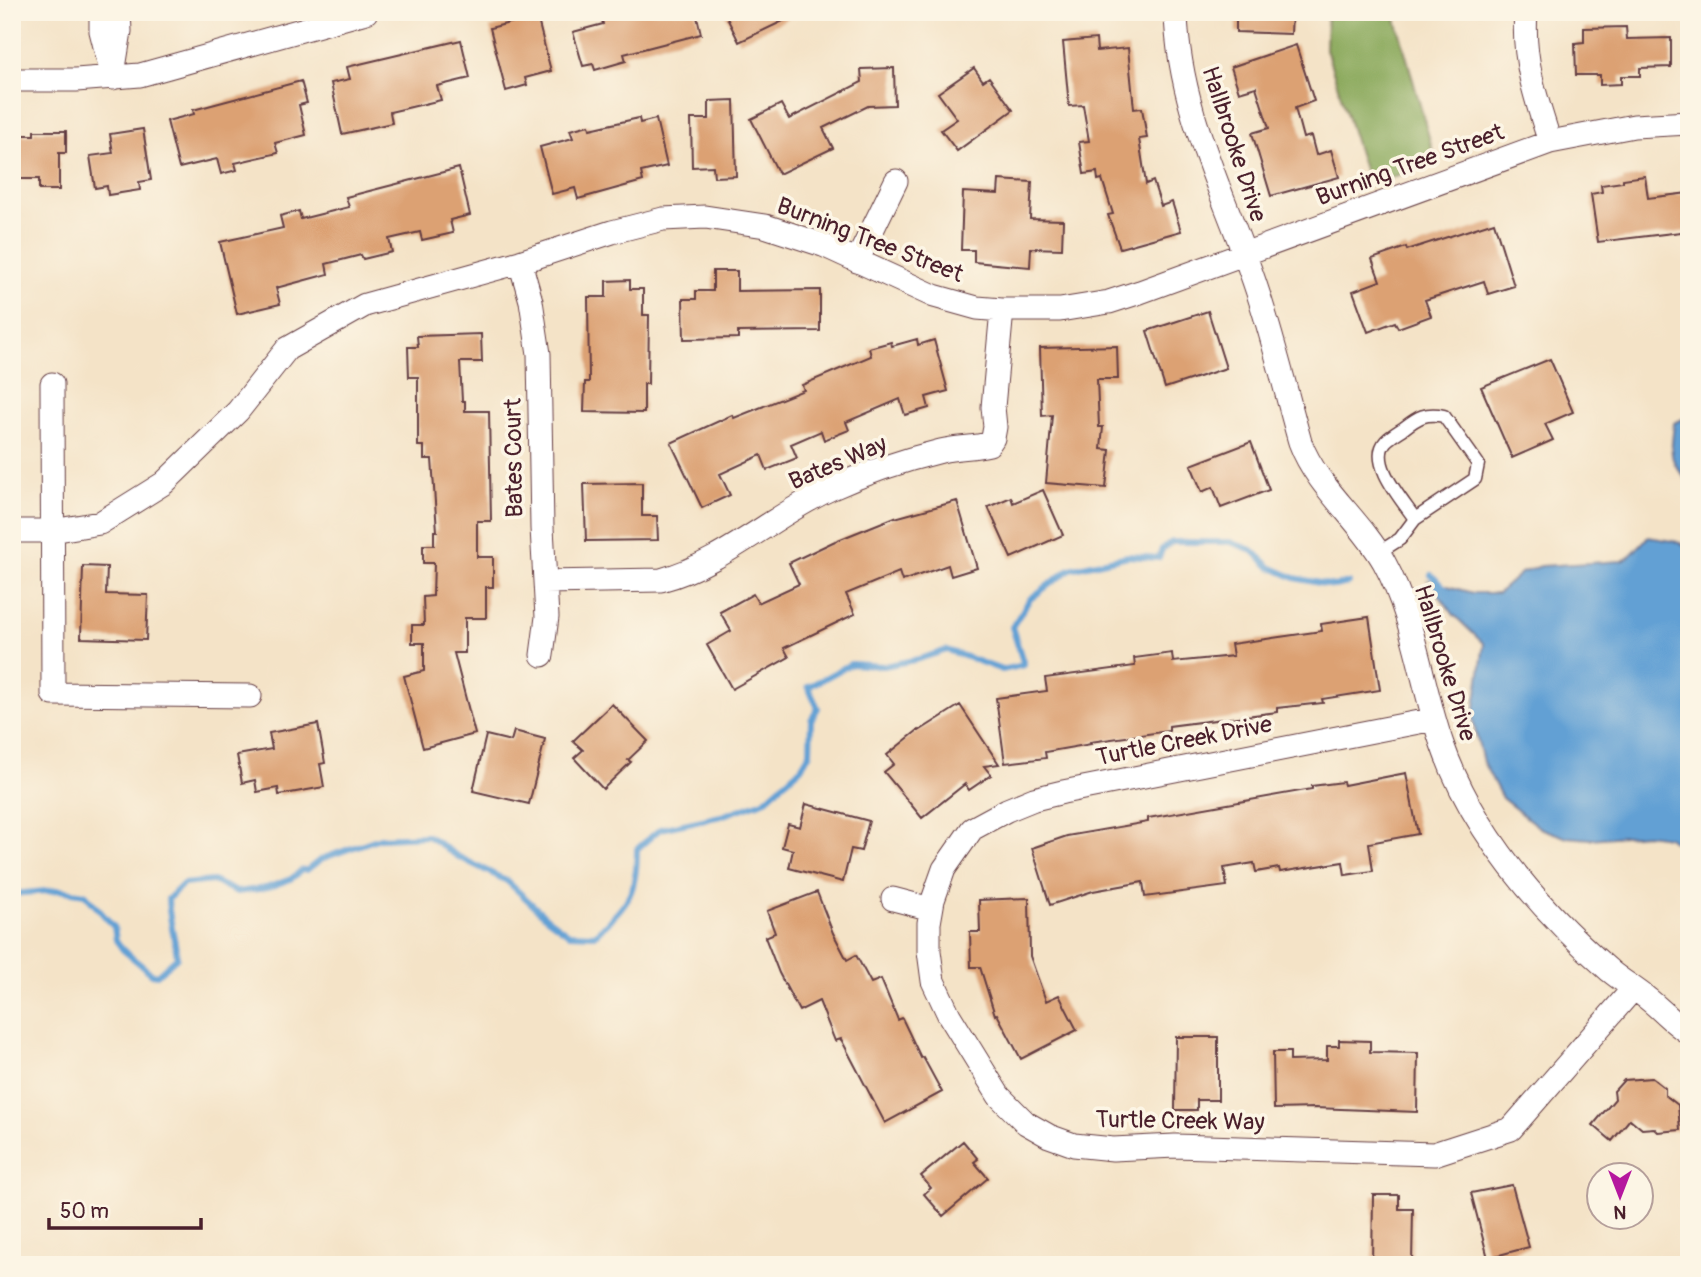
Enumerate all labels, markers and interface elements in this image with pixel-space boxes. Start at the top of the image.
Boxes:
street label: Hallbrooke Drive [1195,63,1273,226]
street label: Burning Tree Street [1312,118,1508,212]
street label: Burning Tree Street [773,191,968,289]
street label: Bates Court [498,398,530,518]
street label: Bates Way [785,429,891,497]
street label: Hallbrooke Drive [1407,581,1483,745]
street label: Turtle Creek Drive [1094,710,1275,772]
street label: Turtle Creek Way [1095,1105,1265,1137]
north arrow [1586,1162,1656,1232]
scale bar [49,1186,201,1230]
text: 50 m [60,1198,109,1225]
text: N [1613,1200,1626,1224]

